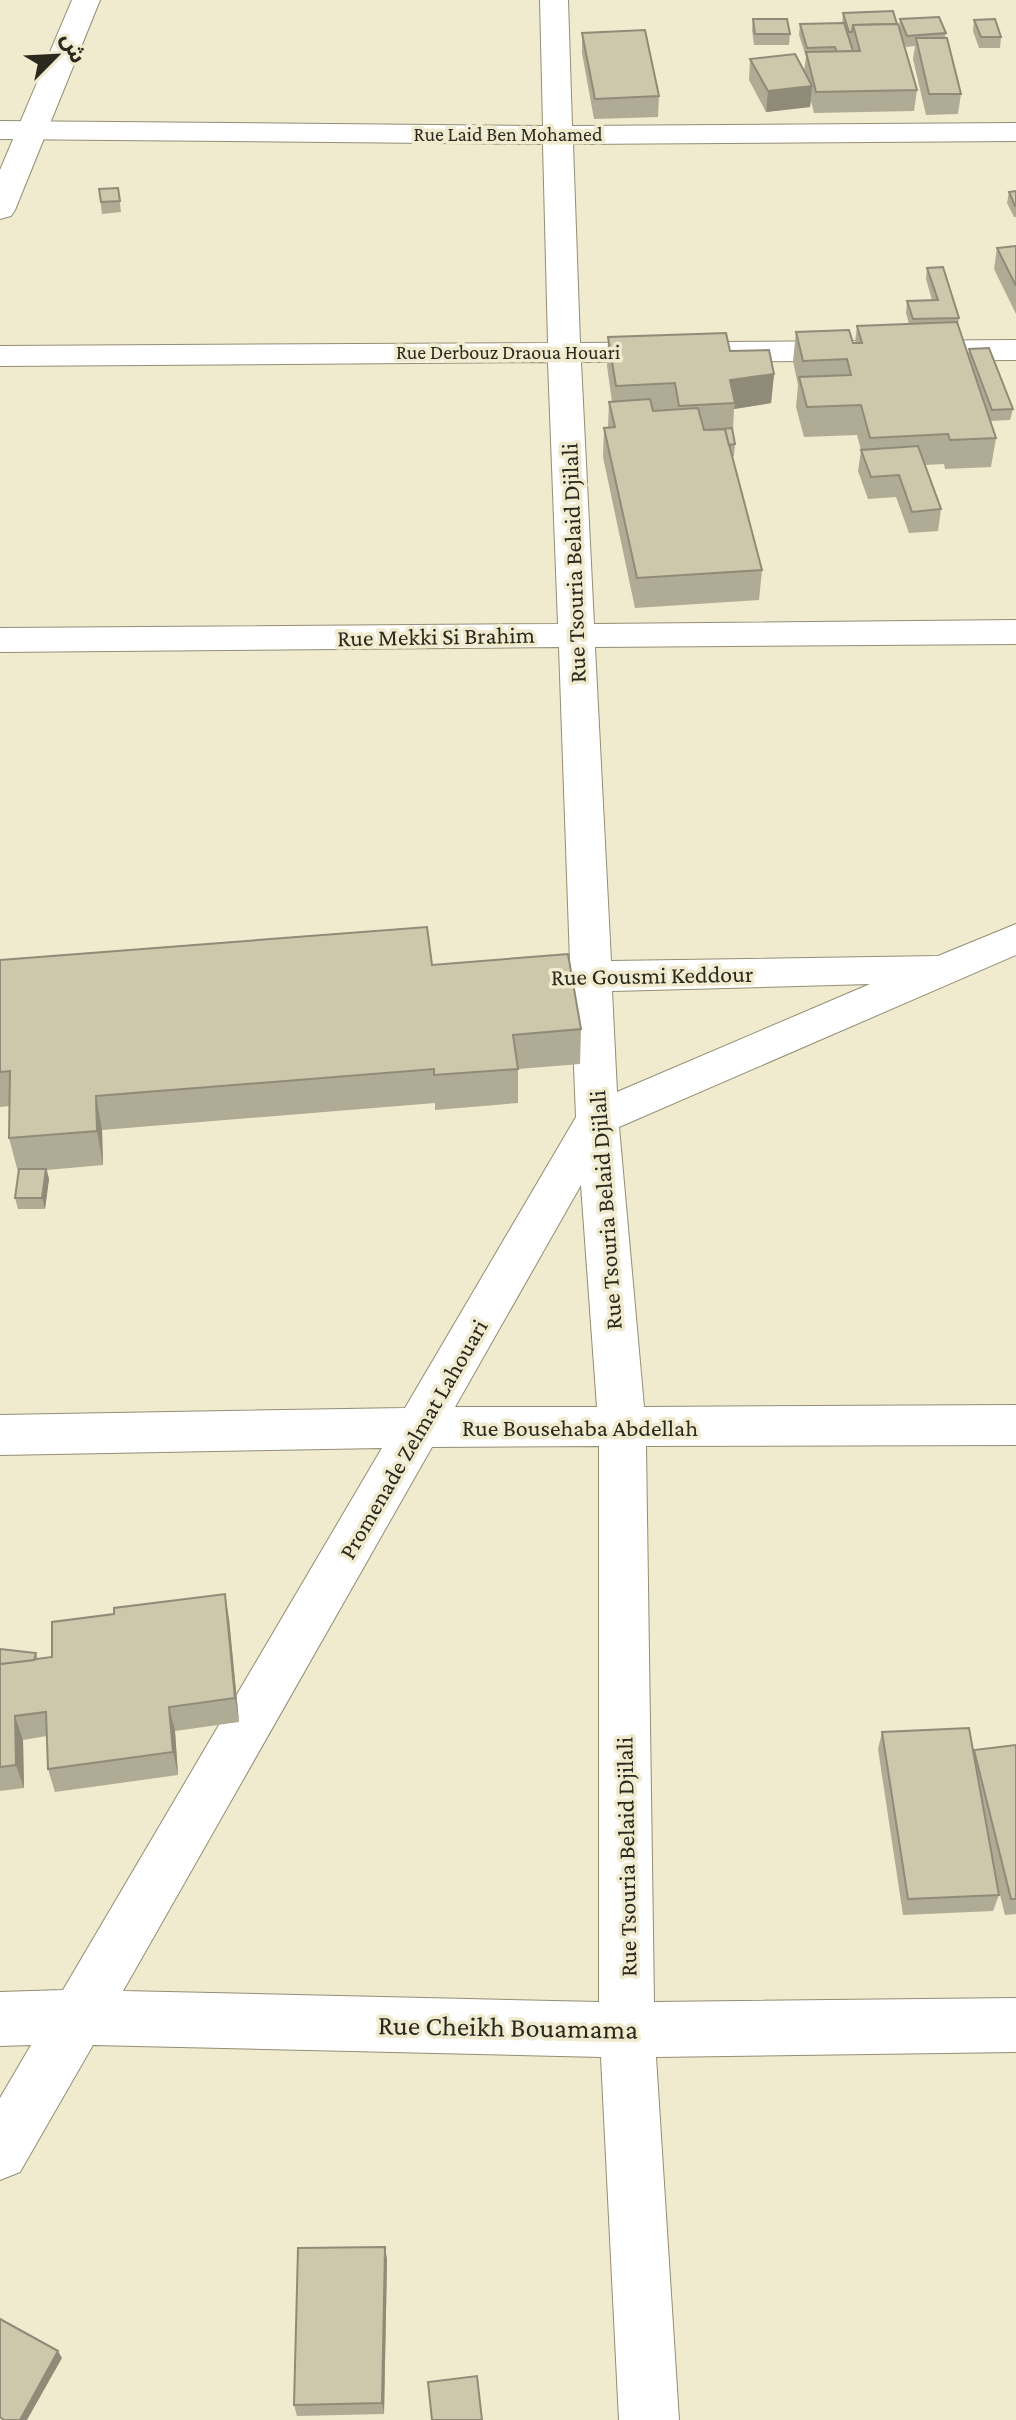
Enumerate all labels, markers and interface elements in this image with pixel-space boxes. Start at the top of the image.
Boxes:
north arrow [16,16,96,96]
text: ش [56,29,91,67]
street label: Rue Laid Ben Mohamed [414,123,603,145]
street label: Rue Derbouz Draoua Houari [396,341,620,363]
street label: Rue Tsouria Belaid Djilali [555,443,591,683]
street label: Rue Mekki Si Brahim [337,621,535,651]
street label: Rue Gousmi Keddour [550,960,754,990]
street label: Rue Tsouria Belaid Djilali [583,1089,627,1331]
street label: Promenade Zelmat Lahouari [333,1314,493,1564]
street label: Rue Bousehaba Abdellah [462,1414,698,1441]
street label: Rue Tsouria Belaid Djilali [610,1737,642,1977]
street label: Rue Cheikh Bouamama [378,2009,638,2045]

